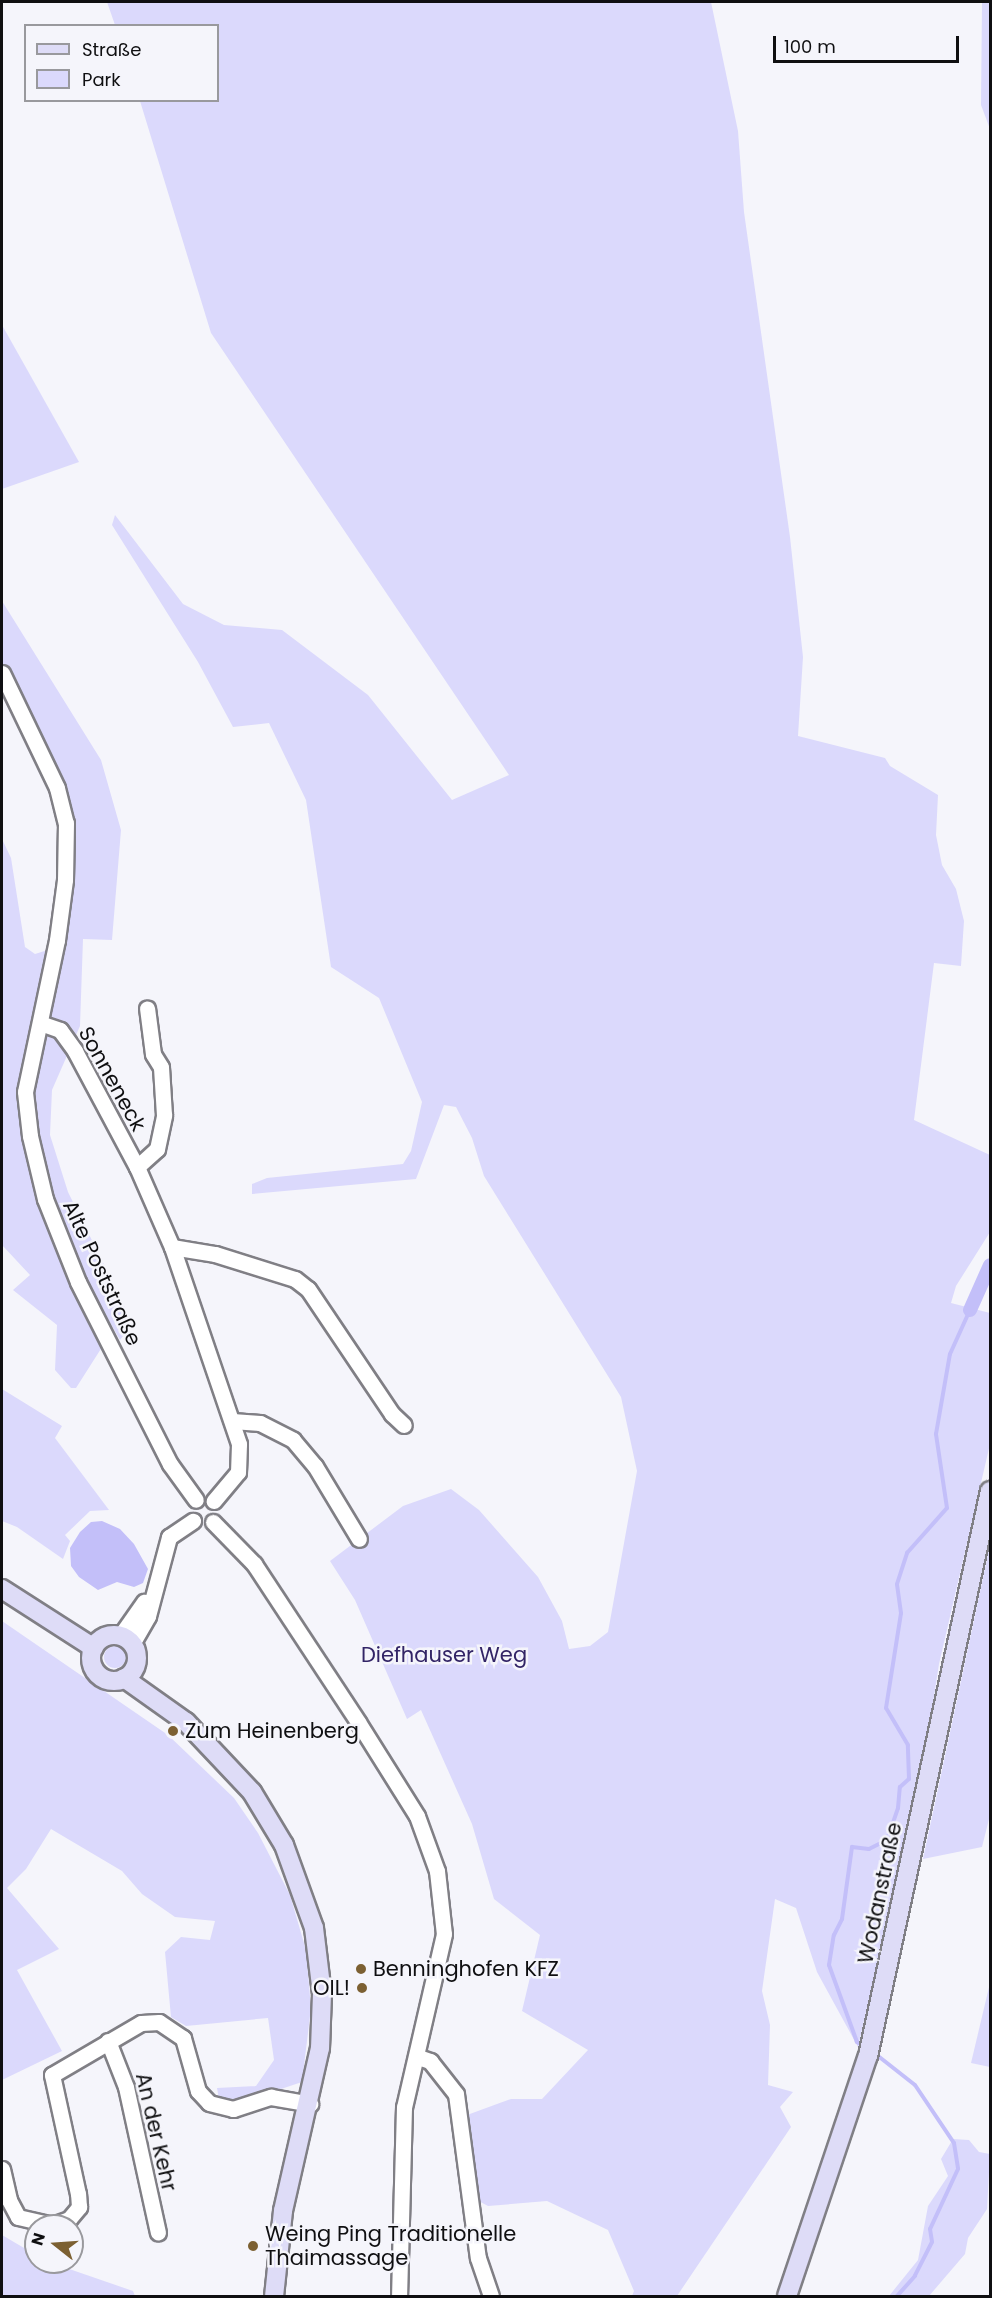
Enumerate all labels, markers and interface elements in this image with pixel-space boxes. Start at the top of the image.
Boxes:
legend [24,24,219,102]
scale bar [776,24,962,62]
text: 100 m [784,34,836,59]
text: Straße [82,37,141,62]
text: Park [82,67,121,92]
street label: Sonneneck [73,1022,151,1136]
street label: Alte Poststraße [57,1196,147,1350]
park label: Diefhauser Weg [361,1642,527,1668]
place label: Zum Heinenberg [185,1718,359,1744]
marker: Zum Heinenberg [166,1724,180,1738]
street label: Wodanstraße [853,1820,907,1966]
place label: Benninghofen KFZ [373,1956,559,1982]
marker: Benninghofen KFZ [354,1962,368,1976]
place label: OIL! [313,1975,350,2001]
marker: OIL! [355,1981,369,1995]
street label: An der Kehr [130,2070,182,2194]
north arrow [24,2214,84,2274]
place label: Weing Ping Traditionelle Thaimassage [265,2221,516,2271]
text: N [25,2230,51,2248]
marker: Weing Ping Traditionelle Thaimassage [246,2239,260,2253]

